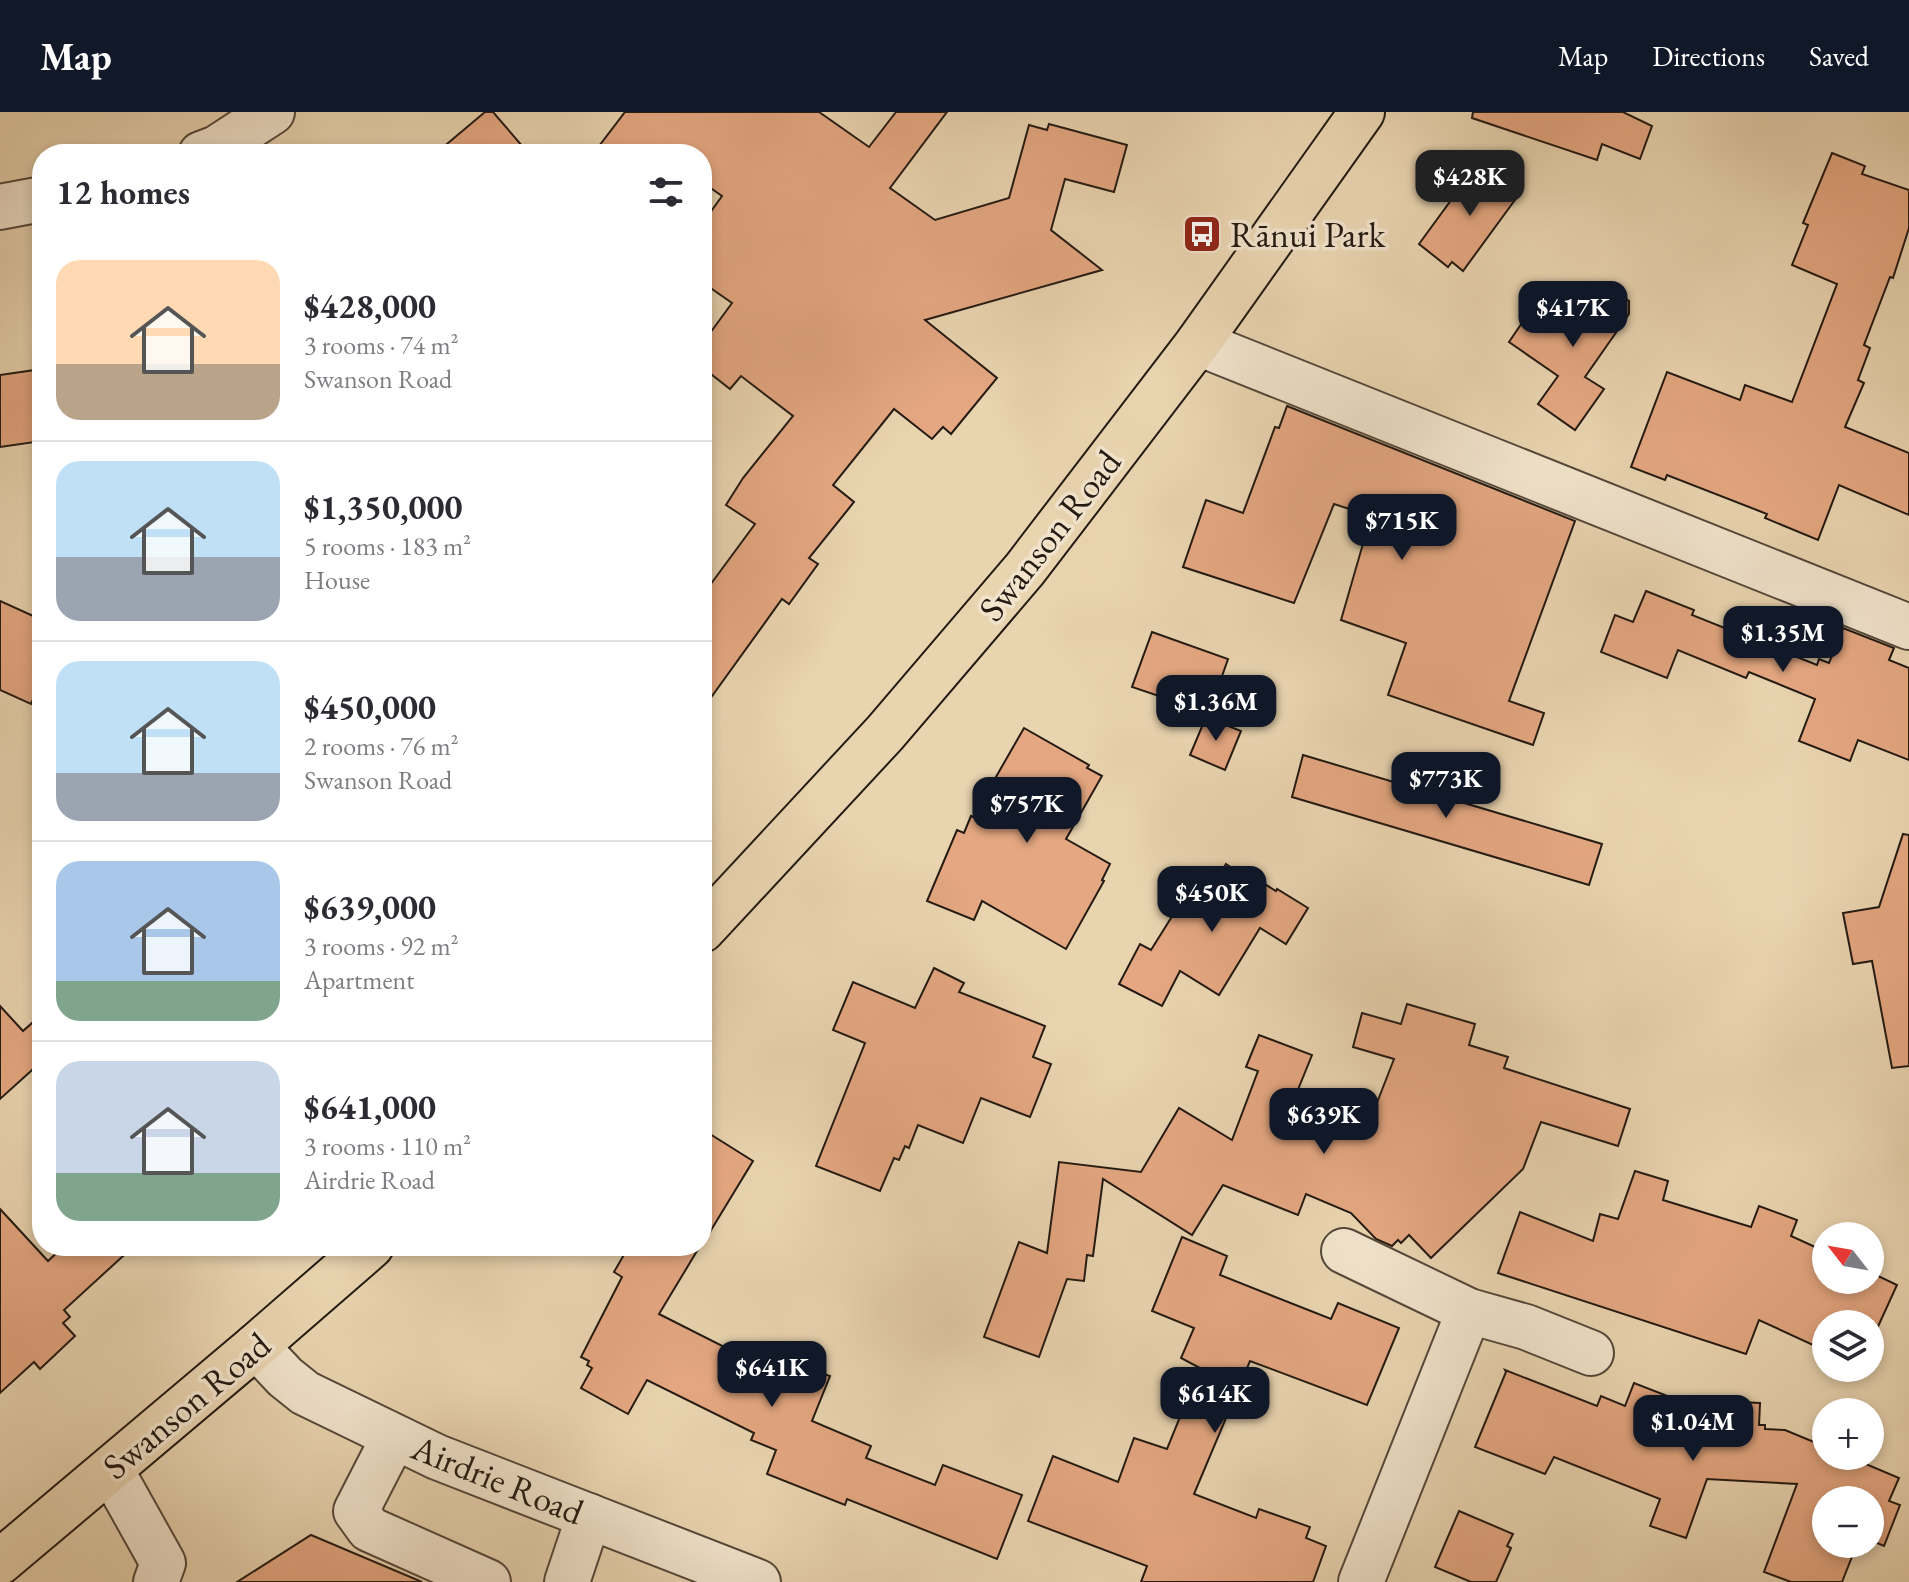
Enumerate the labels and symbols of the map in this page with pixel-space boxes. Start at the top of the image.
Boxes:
pin: $428K [1414,150,1526,218]
place label: Rānui Park [1230,211,1386,258]
bus stop icon: Rānui Park [1181,213,1223,255]
pin: $417K [1517,281,1629,349]
street label: Swanson Road [968,439,1132,631]
pin: $715K [1346,494,1458,562]
pin: $1.35M [1718,606,1848,674]
pin: $1.36M [1151,675,1281,743]
pin: $773K [1390,752,1502,820]
pin: $757K [971,777,1083,845]
pin: $450K [1156,866,1268,934]
pin: $639K [1268,1088,1380,1156]
north arrow [1812,1222,1884,1294]
street label: Swanson Road [93,1321,281,1489]
pin: $641K [716,1341,828,1409]
pin: $614K [1159,1367,1271,1435]
pin: $1.04M [1628,1395,1758,1463]
street label: Airdrie Road [404,1423,591,1536]

